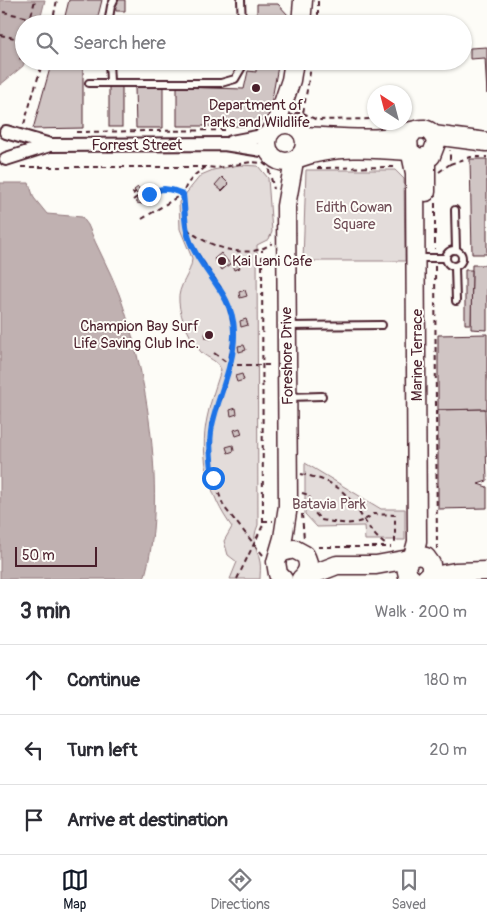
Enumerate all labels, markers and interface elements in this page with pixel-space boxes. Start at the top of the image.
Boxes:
search box [15,15,472,70]
icon: search [33,29,61,57]
text: Search here [73,31,166,55]
marker: Department of Parks and Wildlife [250,82,262,94]
north arrow [367,85,412,130]
place label: Department of Parks and Wildlife [202,96,310,132]
street label: Forrest Street [92,136,183,155]
route end [138,183,161,206]
park label: Edith Cowan Square [316,198,392,234]
place label: Kai Lani Cafe [232,252,313,271]
marker: Kai Lani Cafe [216,255,228,267]
street label: Foreshore Drive [277,306,298,405]
street label: Marine Terrace [408,308,427,401]
place label: Champion Bay Surf Life Saving Club Inc. [73,317,199,353]
marker: Champion Bay Surf Life Saving Club Inc. [203,329,215,341]
route start [202,467,225,490]
park label: Batavia Park [292,495,367,514]
scale bar [15,544,98,567]
text: 50 m [22,547,55,564]
text: 3 min [20,598,70,625]
text: Walk · 200 m [375,602,467,622]
icon: ahead [20,666,48,694]
text: Continue [67,668,140,692]
text: 180 m [424,670,467,690]
icon: left [20,736,48,764]
text: Turn left [67,738,137,762]
text: 20 m [429,740,467,760]
icon: arrive [20,806,48,834]
text: Arrive at destination [67,808,228,832]
tab: Map [61,866,89,913]
tab: Directions [210,866,270,913]
tab: Saved [391,866,426,913]

